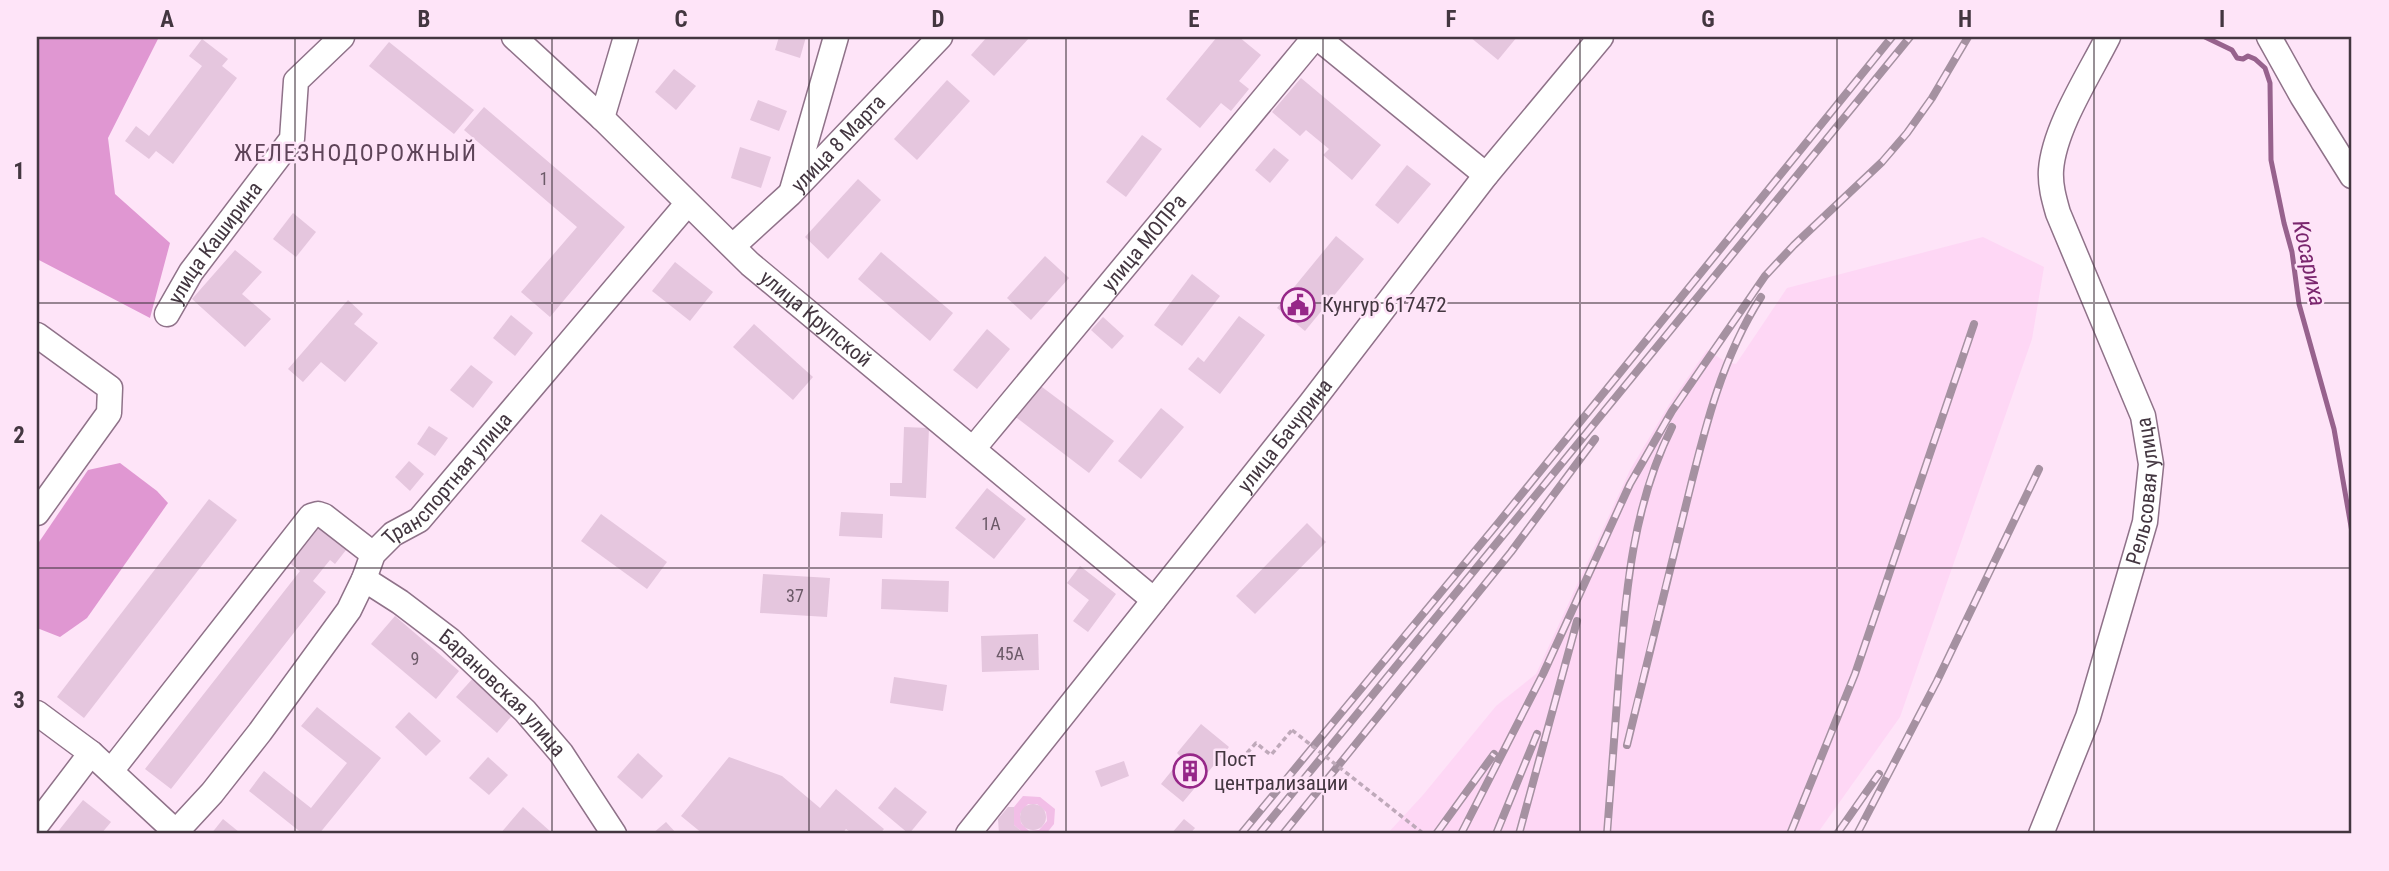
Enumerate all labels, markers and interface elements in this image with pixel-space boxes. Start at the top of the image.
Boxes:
text: A [160,6,174,33]
text: B [418,6,430,33]
text: C [674,6,688,33]
text: D [932,6,945,33]
text: E [1188,6,1200,33]
text: F [1446,6,1457,33]
text: G [1701,6,1715,33]
text: H [1958,6,1972,33]
text: I [2219,6,2225,33]
street label: улица 8 Марта [786,90,890,197]
district label: ЖЕЛЕЗНОДОРОЖНЫЙ [234,139,478,167]
text: 1 [13,158,25,185]
house number: 1 [540,168,548,189]
street label: улица Каширина [163,177,267,308]
street label: улица МОПРа [1097,189,1191,296]
water label: Косариха [2287,218,2331,308]
street label: улица Крупской [755,265,876,372]
public building icon: Кунгур 617472 [1279,286,1317,324]
place label: Кунгур 617472 [1322,293,1447,317]
street label: улица Бачурина [1233,374,1337,497]
street label: Транспортная улица [377,408,517,550]
street label: Рельсовая улица [2121,416,2163,567]
text: 2 [13,422,25,449]
house number: 1А [981,513,1001,534]
house number: 37 [786,585,804,606]
street label: Барановская улица [435,624,571,761]
house number: 45А [996,643,1025,664]
house number: 9 [411,648,419,669]
text: 3 [13,687,25,714]
place label: Пост централизации [1214,747,1348,795]
building icon: Пост централизации [1171,752,1209,790]

